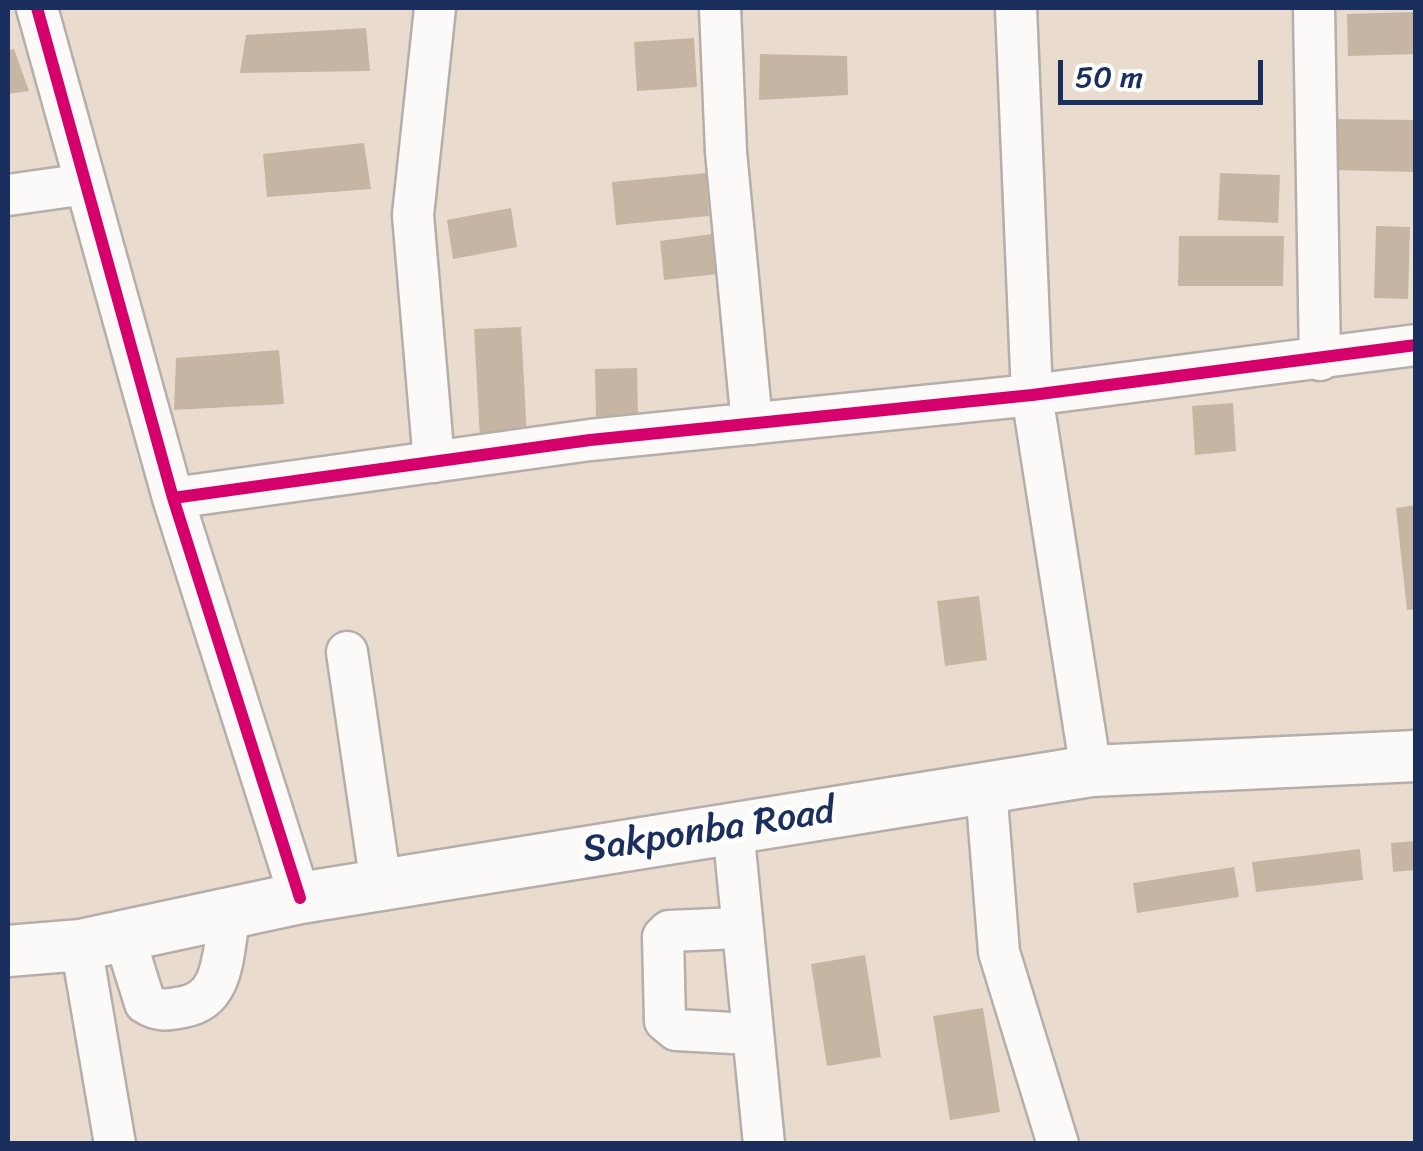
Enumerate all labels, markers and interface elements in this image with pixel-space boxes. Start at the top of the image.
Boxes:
scale bar [1063,40,1268,102]
text: 50 m [1075,50,1143,104]
street label: Sakponba Road [580,790,838,874]

